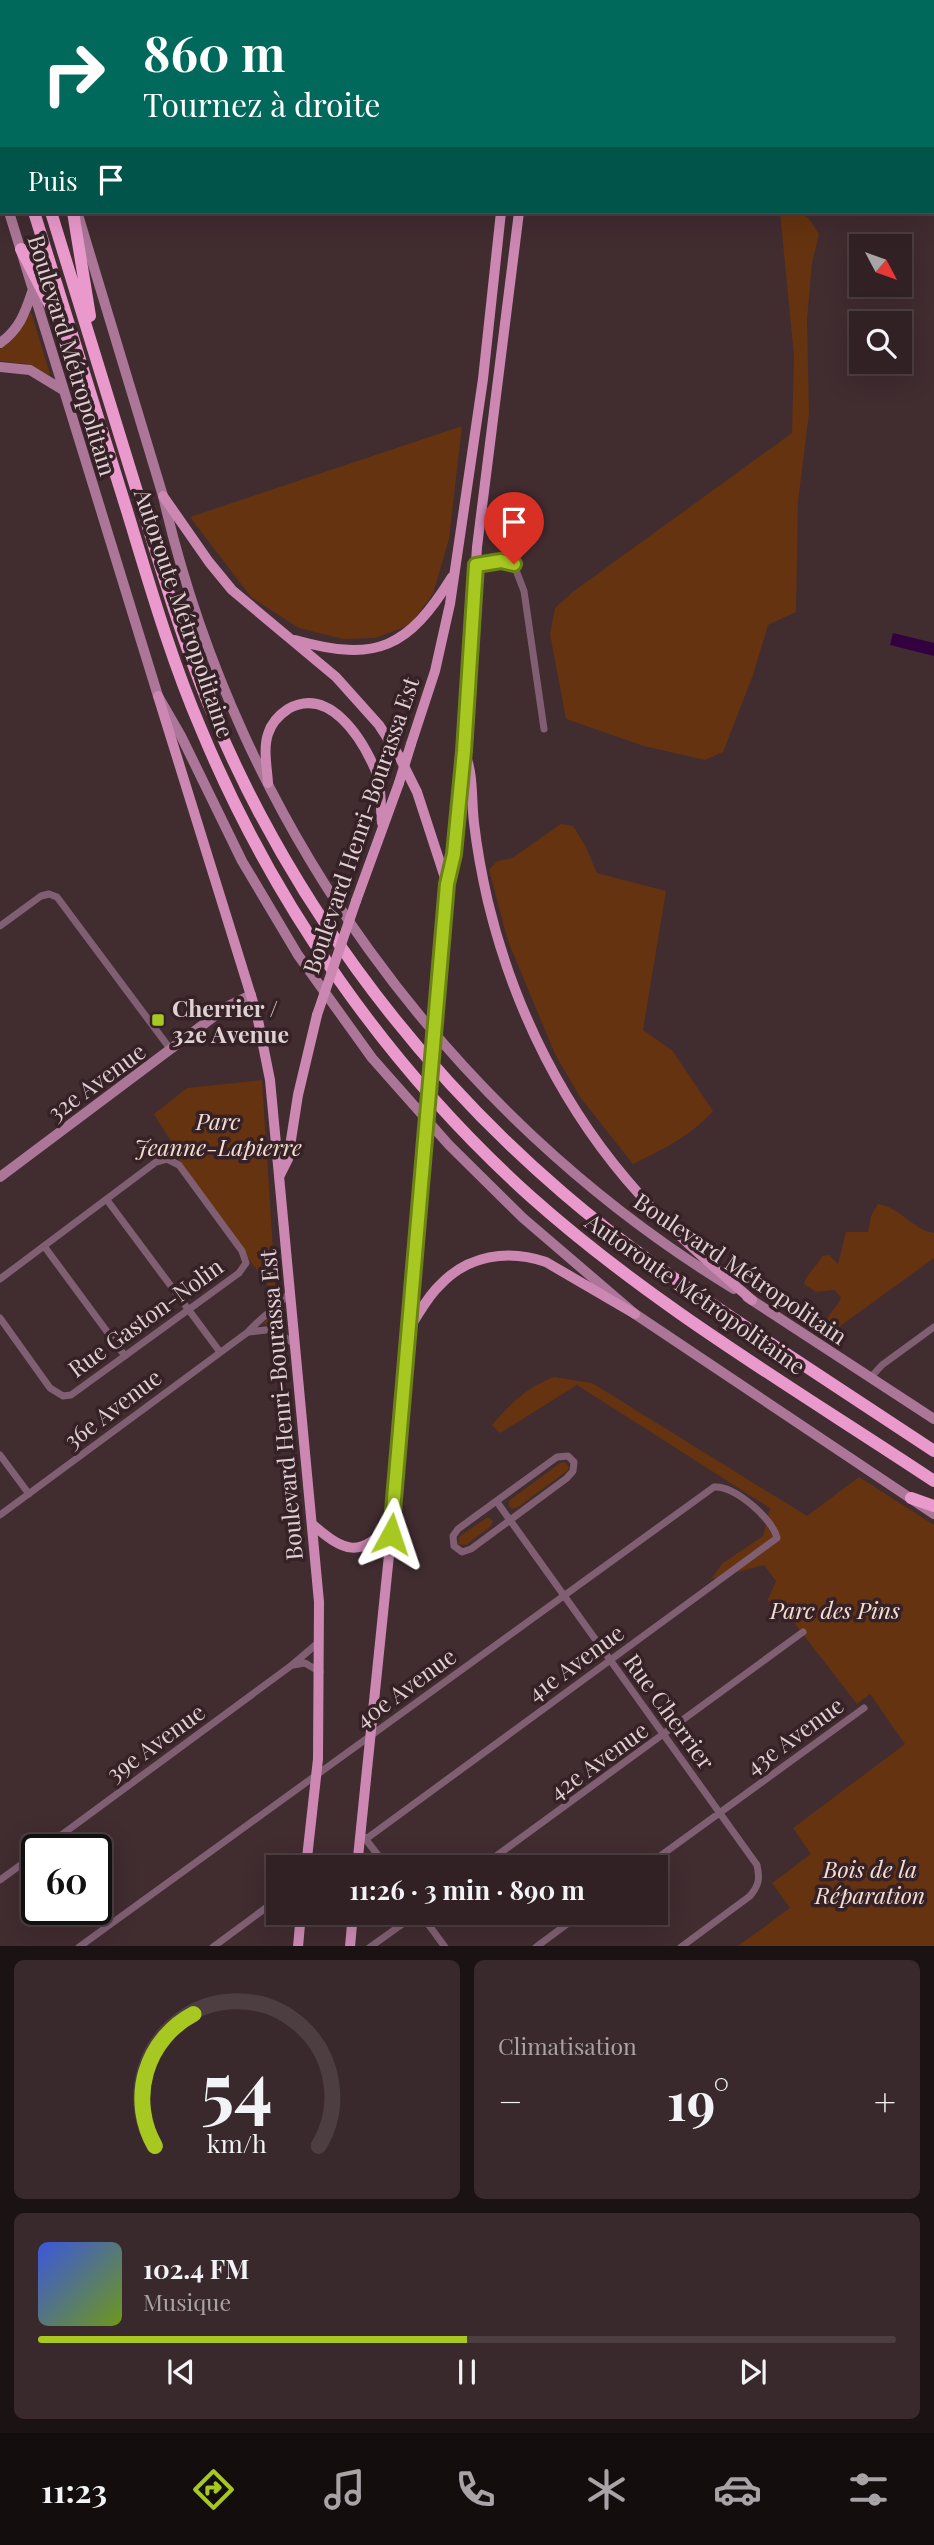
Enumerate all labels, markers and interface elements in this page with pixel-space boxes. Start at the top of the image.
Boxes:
text: 860 m [143,19,285,84]
icon: right [28,28,119,119]
text: Tournez à droite [143,82,381,125]
icon: arrive [92,161,130,199]
text: Puis [28,163,78,198]
street label: Boulevard Métropolitain [22,231,125,480]
north arrow [849,234,912,298]
map controls [849,234,912,374]
button: search [849,311,912,374]
street label: Autoroute Métropolitaine [127,483,242,742]
pin [484,492,544,564]
icon: arrive [495,503,533,541]
street label: Boulevard Henri-Bourassa Est [295,672,426,978]
place label: Cherrier / 32e Avenue [172,992,289,1049]
marker: Cherrier / 32e Avenue [150,1012,166,1028]
street label: 32e Avenue [41,1035,151,1127]
park label: Parc Jeanne-Lapierre [134,1105,302,1162]
street label: Boulevard Métropolitain [628,1185,854,1351]
street label: Autoroute Métropolitaine [579,1205,812,1381]
street label: Boulevard Henri-Bourassa Est [251,1247,309,1562]
street label: Rue Gaston-Nolin [61,1250,229,1384]
street label: 36e Avenue [57,1361,167,1455]
position arrow [354,1497,428,1571]
park label: Parc des Pins [769,1594,900,1625]
street label: 41e Avenue [520,1616,630,1708]
street label: 40e Avenue [348,1640,462,1734]
street label: Rue Cherrier [618,1647,722,1775]
street label: 43e Avenue [739,1689,849,1781]
street label: 39e Avenue [100,1696,210,1788]
street label: 42e Avenue [542,1714,654,1806]
speed limit sign: 60 [21,1834,112,1925]
park label: Bois de la Réparation [814,1853,925,1910]
text: 11:26 · 3 min · 890 m [349,1872,585,1907]
text: Climatisation [498,2030,637,2061]
text: 54 [201,2037,273,2134]
text: 19° [667,2065,730,2134]
text: − [498,2075,523,2126]
text: + [874,2075,896,2126]
text: km/h [207,2125,267,2158]
text: 102.4 FM [143,2251,249,2286]
text: Musique [143,2286,231,2317]
icon: previous [162,2353,200,2391]
icon: pause [448,2353,486,2391]
icon: next [734,2353,772,2391]
icon: directions [189,2465,238,2514]
icon: music [320,2465,369,2514]
icon: phone [451,2465,500,2514]
icon: climate [582,2465,631,2514]
icon: car [713,2465,762,2514]
icon: filters [844,2465,893,2514]
text: 11:23 [41,2468,107,2511]

